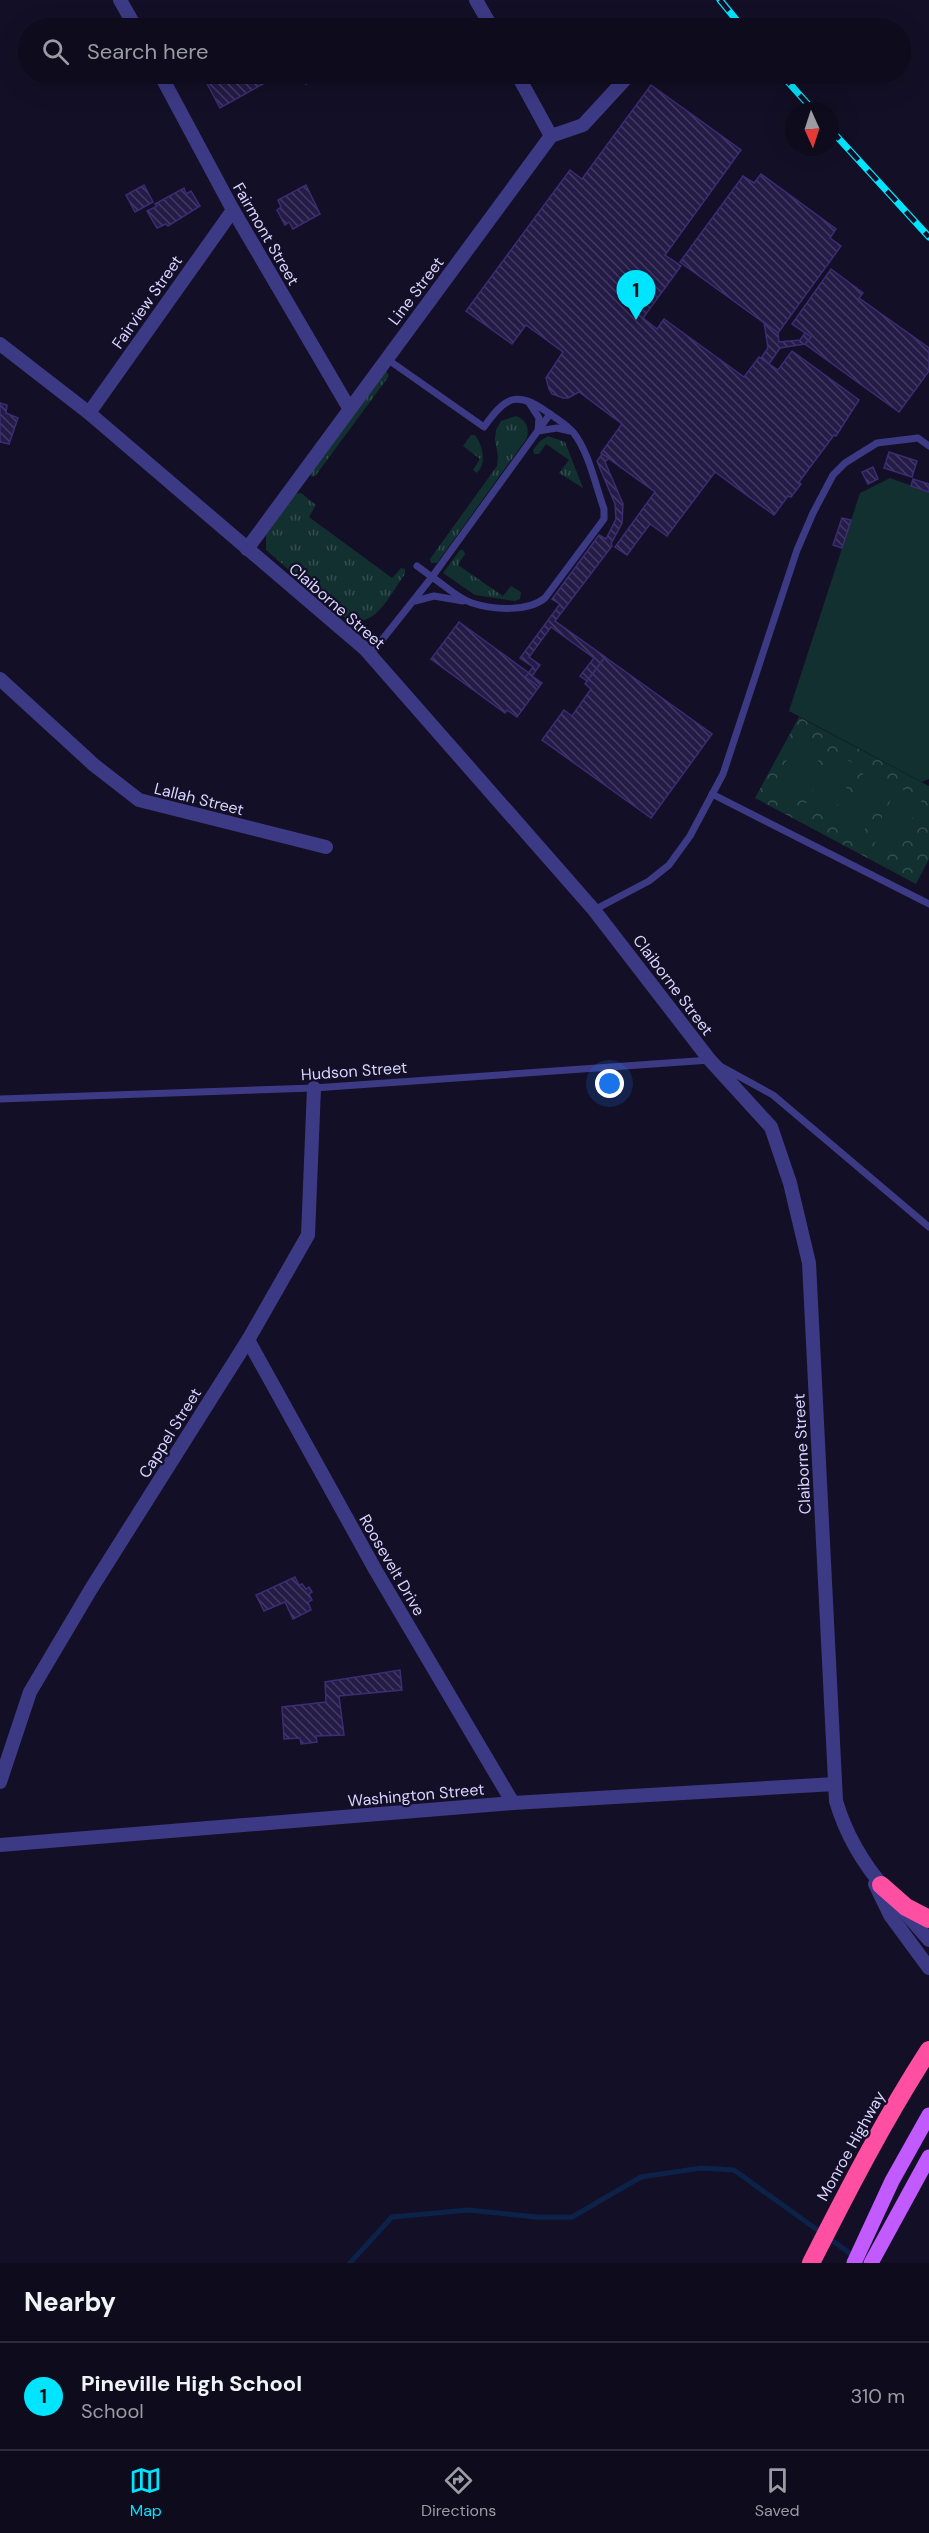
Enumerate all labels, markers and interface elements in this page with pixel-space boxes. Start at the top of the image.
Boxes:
search box [18,18,911,84]
icon: search [39,35,72,68]
text: Search here [87,37,208,66]
north arrow [785,102,839,156]
street label: Fairmont Street [228,179,304,289]
street label: Fairview Street [107,251,187,353]
street label: Line Street [383,253,449,329]
pin: 1 [616,270,656,320]
street label: Claiborne Street [284,558,390,654]
street label: Lallah Street [152,778,246,820]
street label: Claiborne Street [628,930,718,1040]
street label: Hudson Street [300,1057,408,1085]
your location [595,1069,624,1098]
street label: Cappel Street [134,1384,206,1482]
street label: Claiborne Street [788,1393,816,1515]
street label: Roosevelt Drive [354,1510,430,1620]
street label: Washington Street [347,1779,485,1811]
street label: Monroe Highway [812,2087,890,2205]
text: Nearby [24,2285,116,2319]
text: Pineville High School [81,2369,302,2398]
text: 1 [40,2383,47,2409]
text: 310 m [850,2383,905,2409]
text: School [81,2398,144,2424]
tab: Map [129,2464,162,2521]
tab: Directions [421,2464,496,2521]
tab: Saved [755,2464,800,2521]

